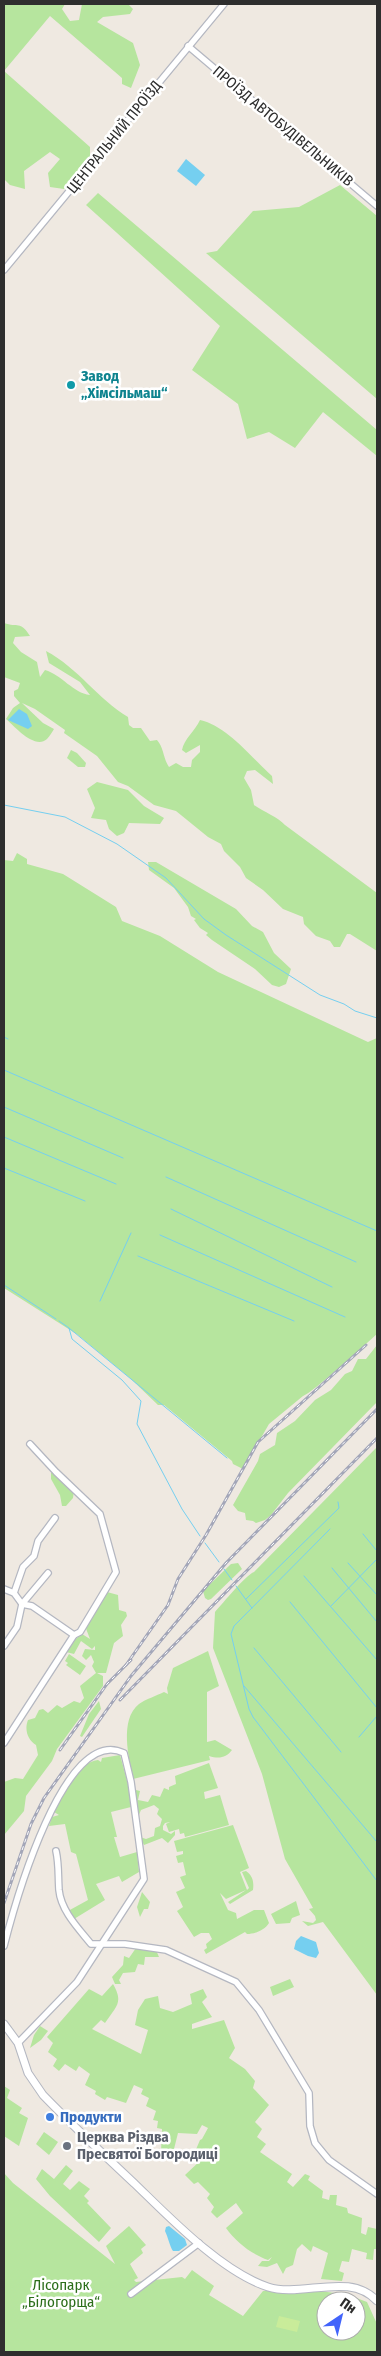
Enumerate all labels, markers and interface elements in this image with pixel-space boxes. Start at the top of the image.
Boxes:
street label: ПРОЇЗД АВТОБУДІВЕЛЬНИКІВ [209,62,357,190]
street label: ЦЕНТРАЛЬНИЙ ПРОЇЗД [63,77,165,197]
place label: Завод „Хімсільмаш“ [80,367,168,402]
marker: Завод „Хімсільмаш“ [65,379,77,391]
place label: Продукти [60,2108,122,2126]
marker: Продукти [44,2111,56,2123]
place label: Церква Різдва Пресвятої Богородиці [77,2128,218,2163]
marker: Церква Різдва Пресвятої Богородиці [61,2140,73,2152]
park label: Лісопарк „Білогорща“ [22,2276,100,2311]
north arrow [316,2291,366,2341]
text: Пн [337,2294,360,2317]

